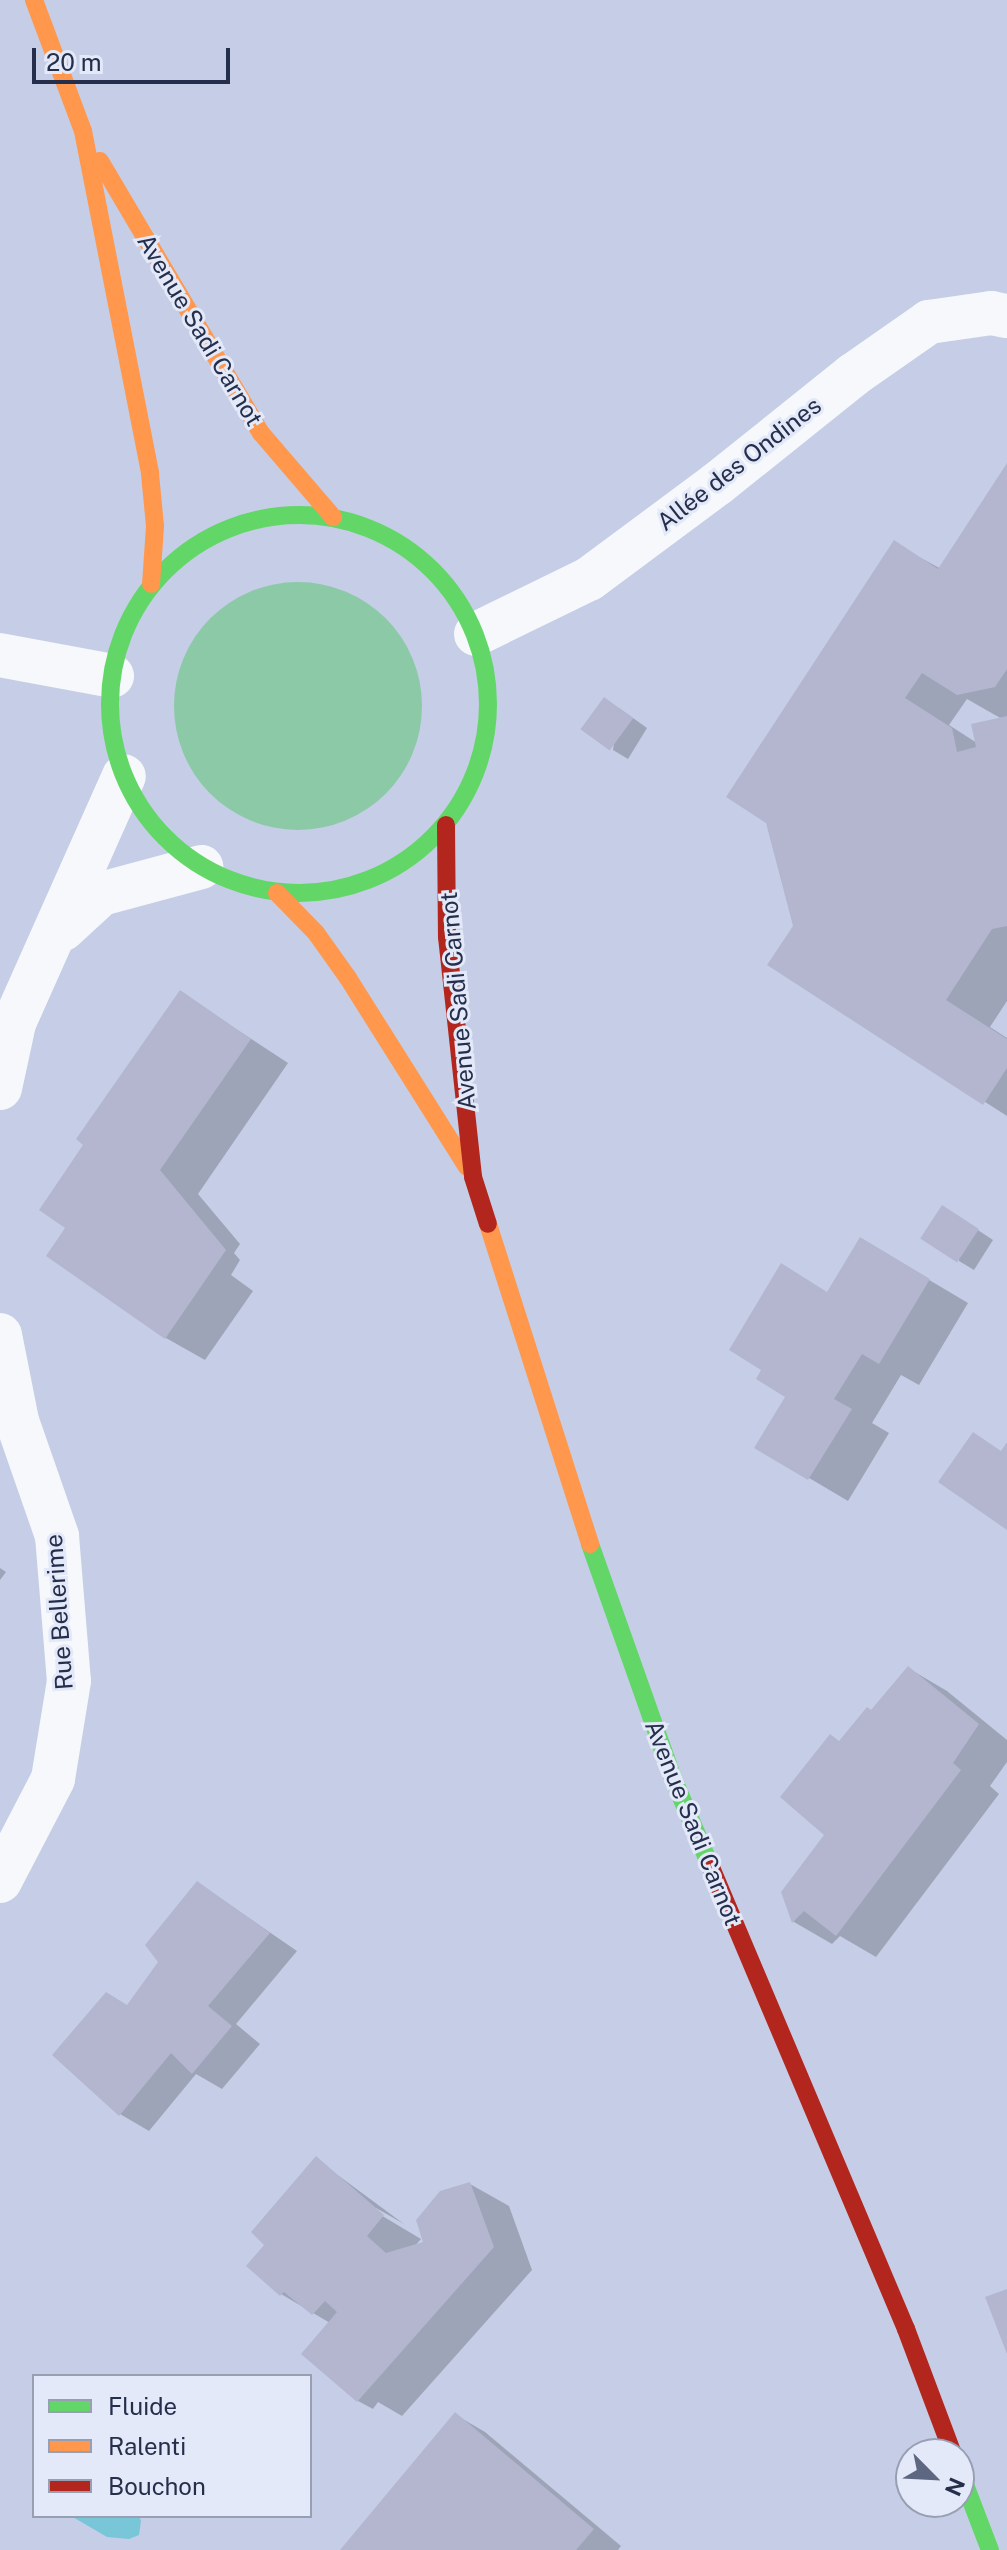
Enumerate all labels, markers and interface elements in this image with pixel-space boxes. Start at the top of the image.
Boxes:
scale bar [36,32,234,82]
text: 20 m [46,48,102,76]
street label: Avenue Sadi Carnot [131,229,269,431]
street label: Allée des Ondines [651,391,827,537]
street label: Avenue Sadi Carnot [434,891,482,1111]
street label: Rue Bellerime [39,1533,79,1691]
street label: Avenue Sadi Carnot [639,1716,747,1930]
legend [32,2374,312,2518]
text: Fluide [108,2392,177,2420]
text: Ralenti [108,2432,186,2460]
north arrow [895,2438,975,2518]
text: Bouchon [108,2472,206,2500]
text: N [940,2474,970,2500]

